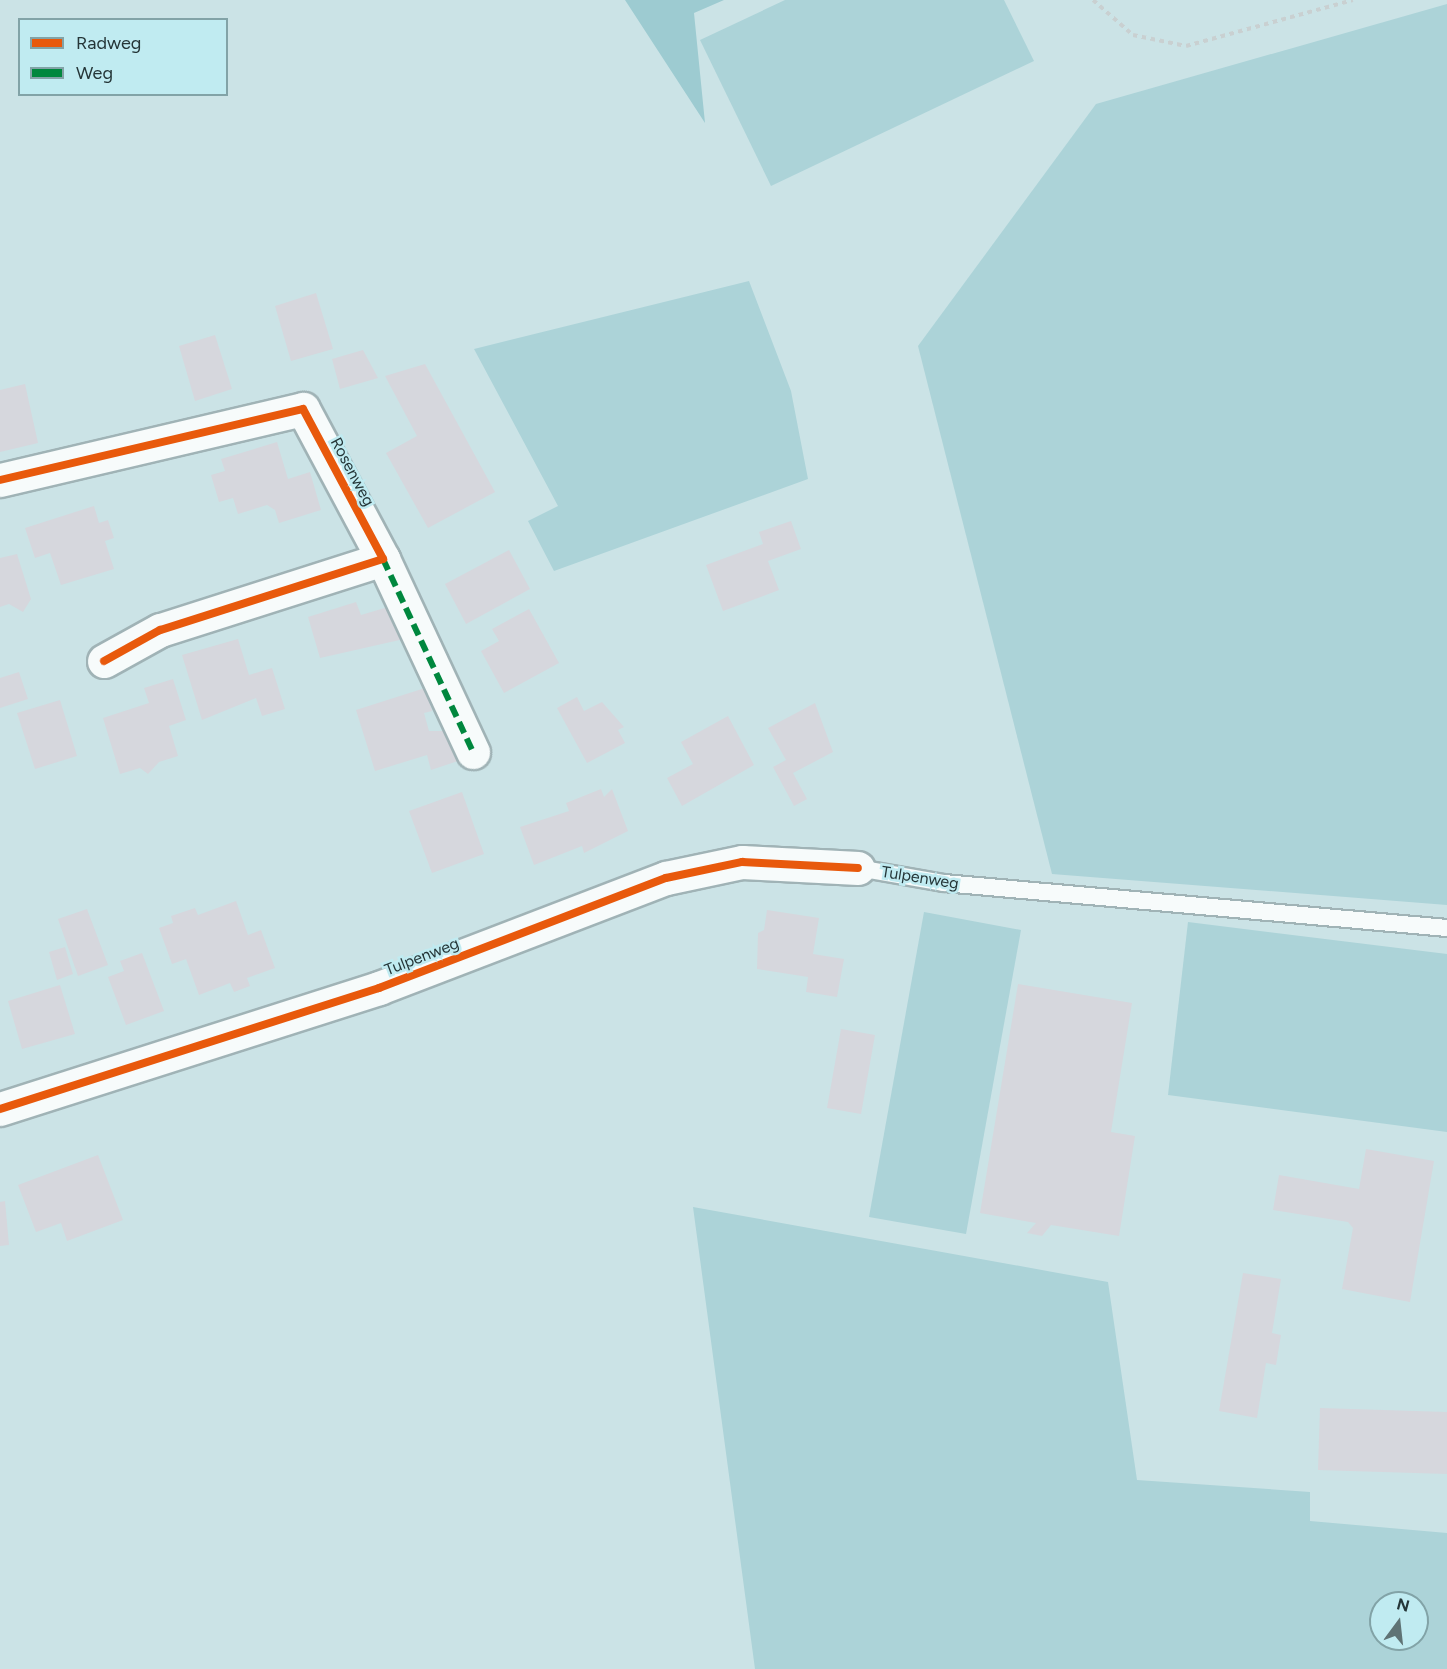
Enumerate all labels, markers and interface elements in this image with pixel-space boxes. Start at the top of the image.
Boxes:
legend [18,18,228,96]
text: Radweg [76,32,141,54]
text: Weg [76,62,113,84]
street label: Rosenweg [326,434,378,510]
street label: Tulpenweg [880,862,960,894]
street label: Tulpenweg [382,934,462,980]
north arrow [1369,1591,1429,1651]
text: N [1395,1594,1412,1616]

